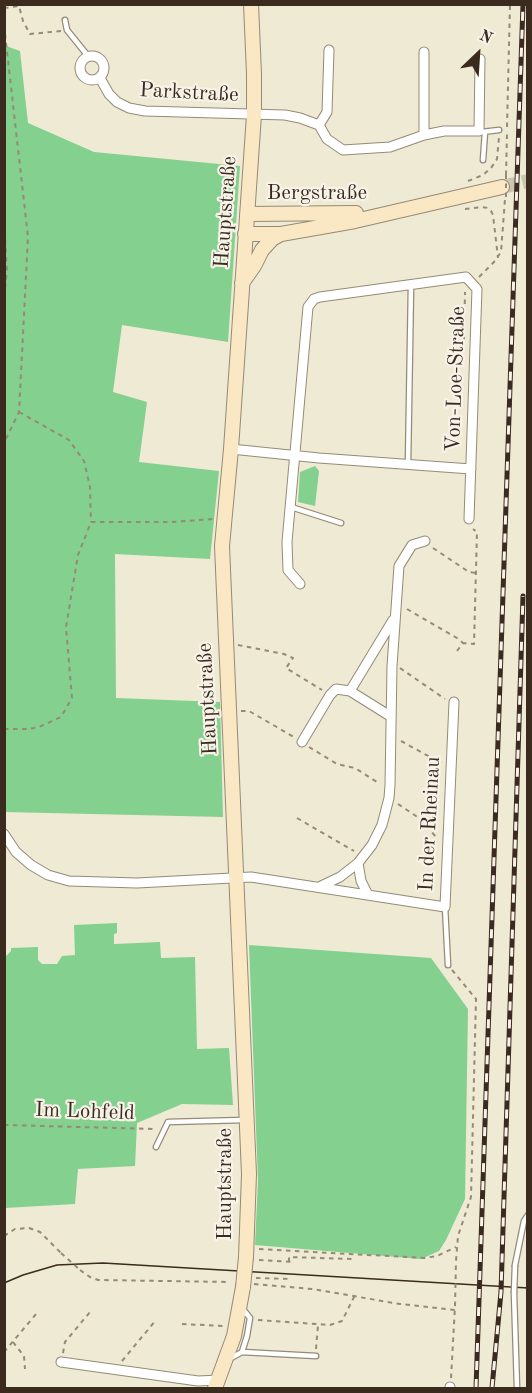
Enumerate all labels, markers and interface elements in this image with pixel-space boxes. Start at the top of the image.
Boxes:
north arrow [448,24,508,84]
text: N [477,28,495,48]
street label: Parkstraße [139,78,239,108]
street label: Hauptstraße [210,155,242,269]
street label: Bergstraße [267,180,367,206]
street label: Von-Loe-Straße [441,306,471,452]
street label: Hauptstraße [192,642,224,756]
street label: In der Rheinau [414,756,446,892]
street label: Im Lohfeld [35,1098,135,1126]
street label: Hauptstraße [212,1128,238,1240]

